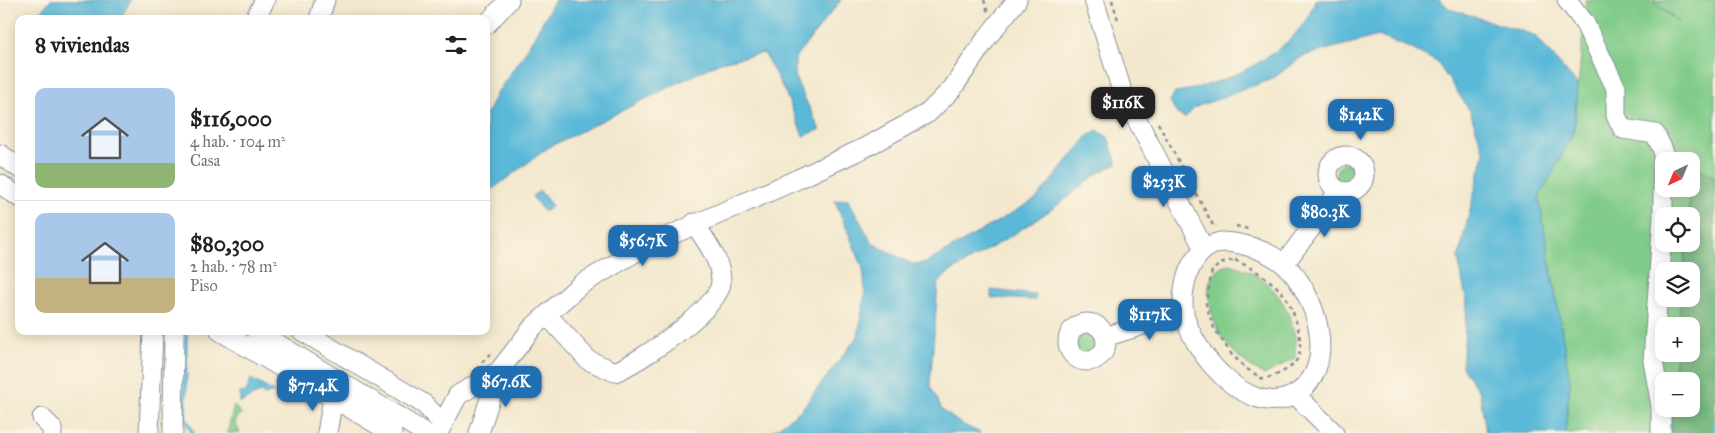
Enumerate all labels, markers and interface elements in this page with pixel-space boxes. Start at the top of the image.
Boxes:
icon: filters [442,31,470,59]
text: 8 viviendas [35,32,129,58]
pin: $116K [1088,86,1158,129]
text: $116K [1102,93,1144,112]
pin: $142K [1326,98,1396,141]
text: $142K [1339,105,1383,124]
text: $116,000 [190,106,272,132]
icon: home [75,108,135,168]
text: 4 hab. · 104 m² [190,132,286,151]
text: Casa [190,151,220,170]
north arrow [1655,152,1700,198]
map controls [1655,152,1700,417]
pin: $253K [1129,166,1199,208]
text: $253K [1143,172,1185,191]
pin: $80.3K [1284,196,1366,238]
text: $80.3K [1301,202,1349,221]
button: locate [1655,207,1700,252]
pin: $56.7K [602,224,684,267]
text: $80,300 [190,231,264,257]
text: $56.7K [619,231,667,250]
icon: home [75,233,135,293]
text: 2 hab. · 78 m² [190,257,277,276]
button: layers [1655,262,1700,307]
text: Piso [190,276,218,295]
pin: $117K [1115,298,1185,341]
text: $117K [1129,305,1171,324]
button: + [1655,317,1700,362]
pin: $67.6K [465,366,547,408]
pin: $77.4K [272,370,354,412]
text: $67.6K [481,372,531,391]
button: − [1655,372,1700,417]
text: $77.4K [288,376,338,395]

